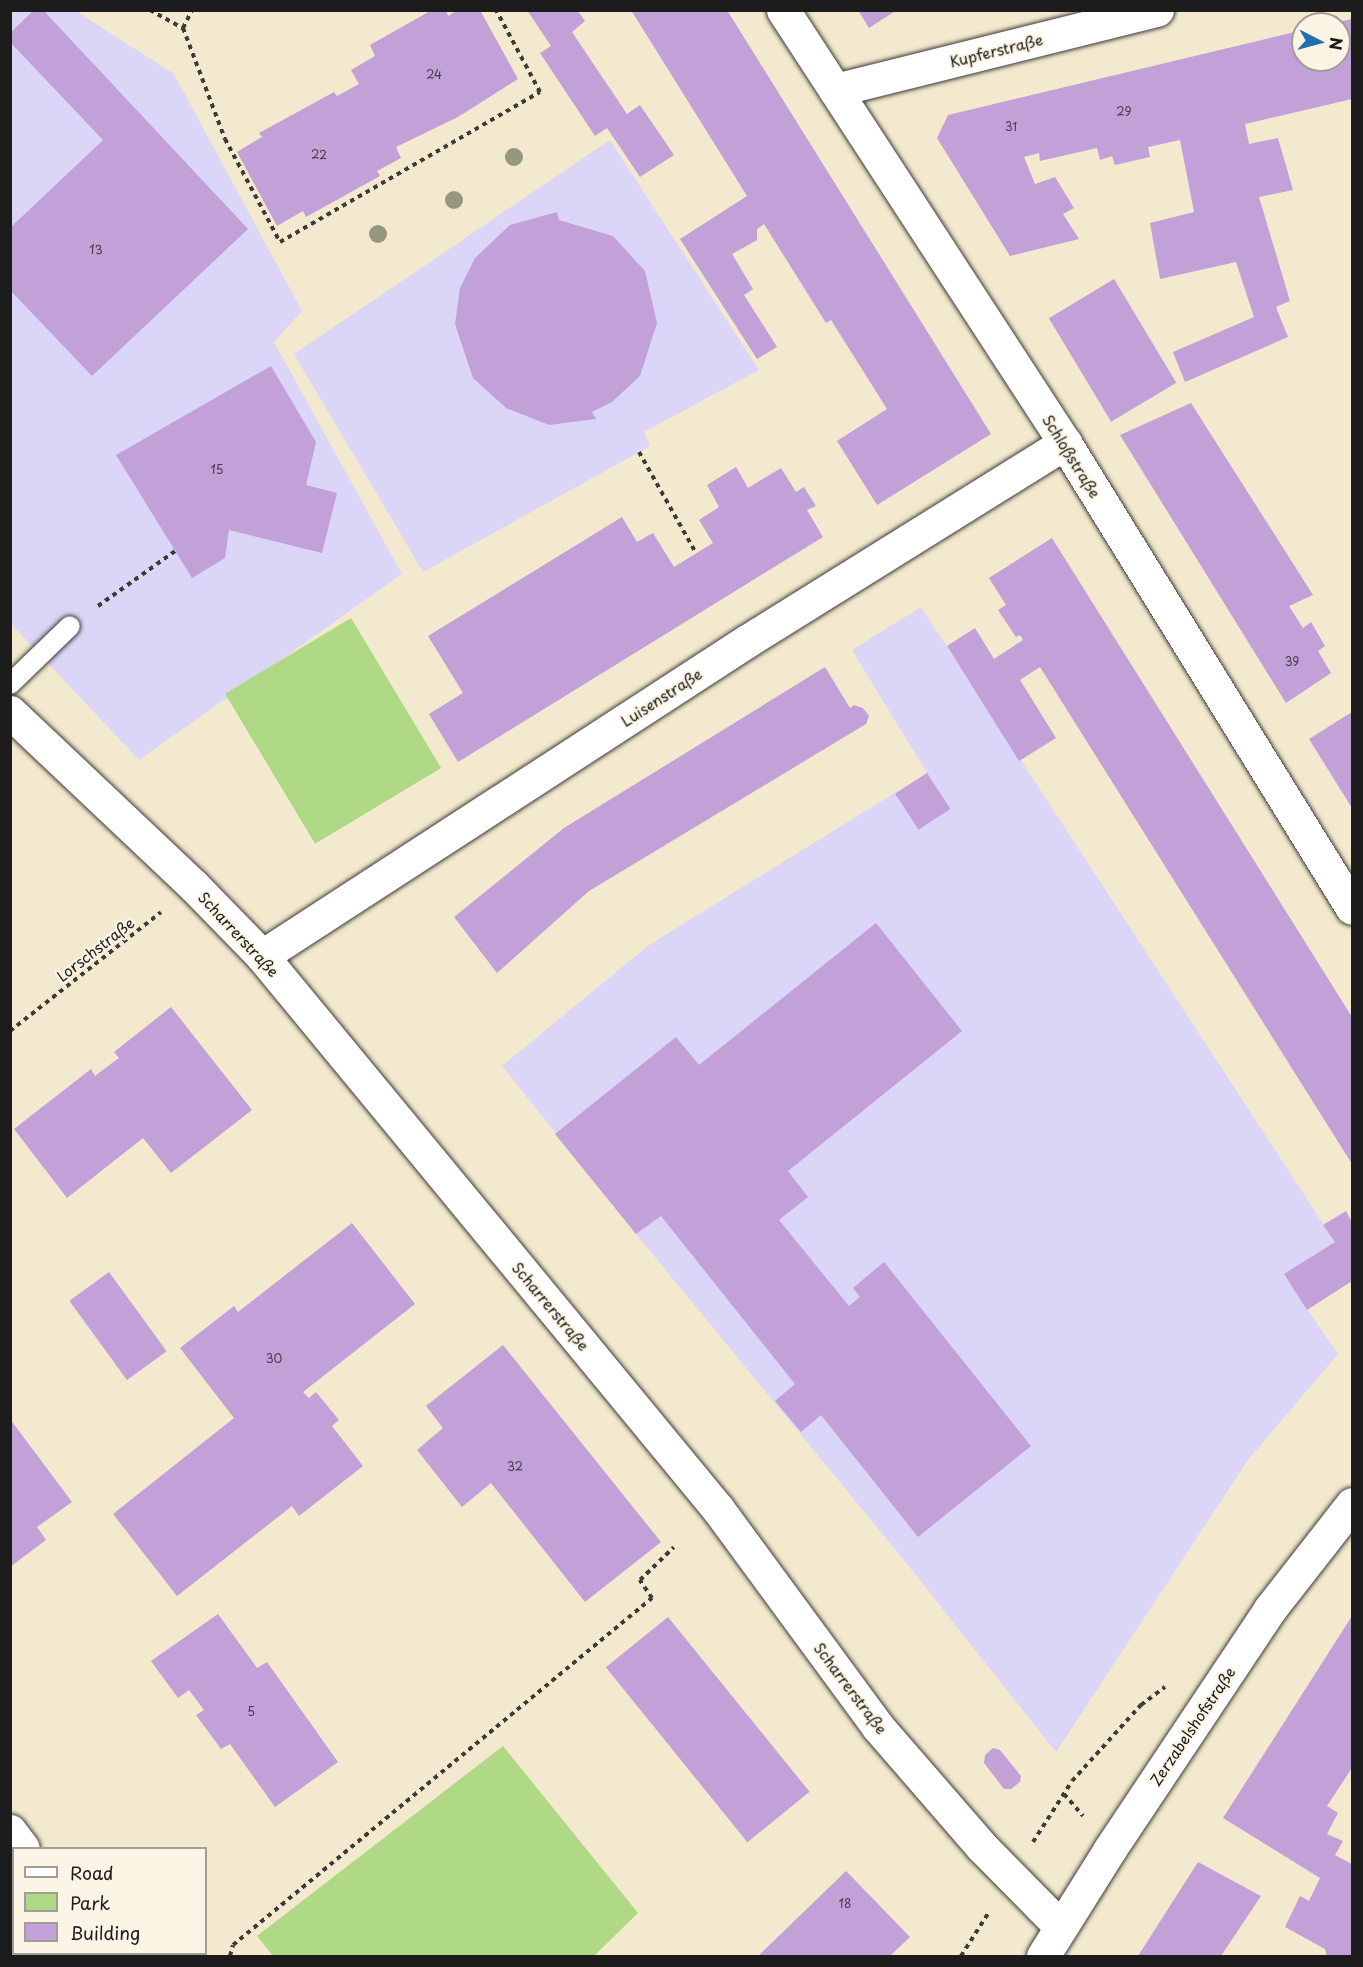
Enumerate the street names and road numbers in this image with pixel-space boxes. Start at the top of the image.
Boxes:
street label: Kupferstraße [948,30,1044,70]
street label: Schloßstraße [1039,411,1105,501]
street label: Luisenstraße [617,664,705,730]
street label: Scharrerstraße [195,888,283,980]
street label: Lorschstraße [53,913,137,985]
street label: Scharrerstraße [509,1258,593,1354]
street label: Scharrerstraße [811,1639,891,1737]
street label: Zerzabelshofstraße [1146,1663,1238,1789]

